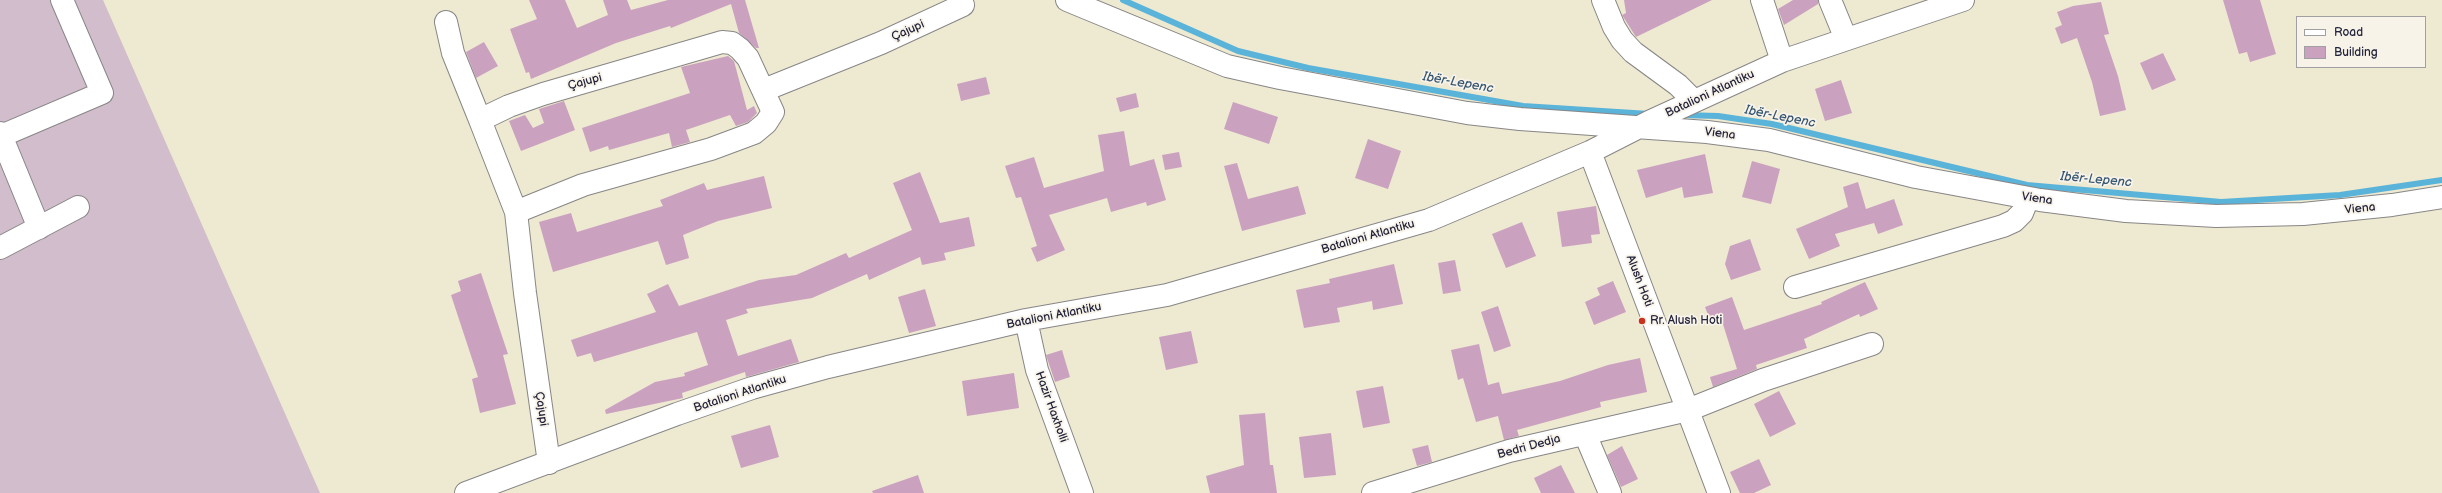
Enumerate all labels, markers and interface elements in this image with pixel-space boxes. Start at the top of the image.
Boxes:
legend [2296,16,2426,68]
street label: Çajupi [889,17,927,45]
text: Road [2334,25,2363,40]
text: Building [2334,45,2378,60]
street label: Batalioni Atlantiku [1663,67,1757,121]
water label: Ibër-Lepenc [1421,69,1495,97]
street label: Çajupi [566,71,604,93]
water label: Ibër-Lepenc [1743,103,1817,131]
street label: Viena [1704,125,1736,143]
water label: Ibër-Lepenc [2060,169,2132,191]
street label: Viena [2021,190,2053,208]
street label: Viena [2344,200,2376,218]
street label: Batalioni Atlantiku [1320,217,1416,257]
street label: Alush Hoti [1623,253,1655,309]
street label: Batalioni Atlantiku [1005,300,1103,332]
place label: Rr. Alush Hoti [1650,314,1722,328]
marker: Rr. Alush Hoti [1637,316,1647,326]
street label: Hazir Haxholli [1031,370,1071,444]
street label: Batalioni Atlantiku [692,372,788,416]
street label: Çajupi [531,391,551,427]
street label: Bedri Dedja [1496,432,1562,462]

